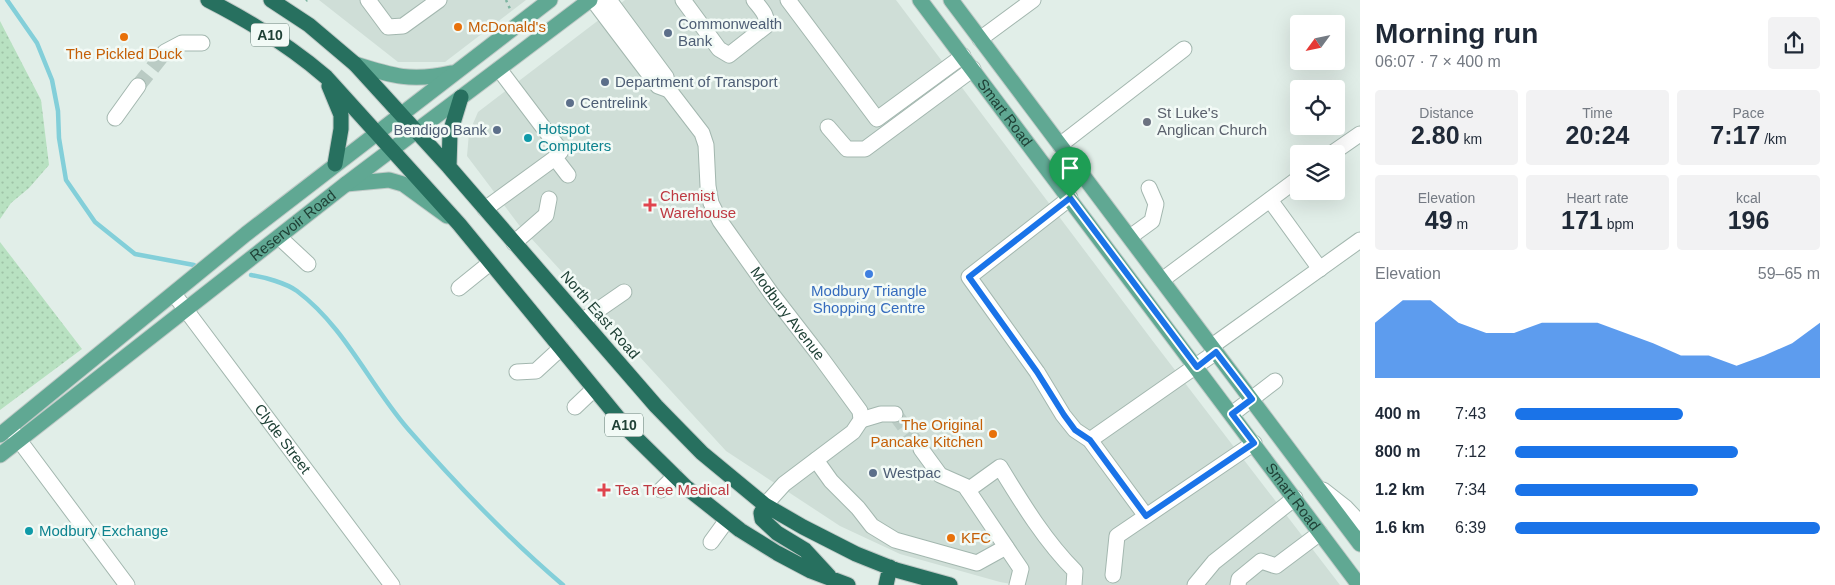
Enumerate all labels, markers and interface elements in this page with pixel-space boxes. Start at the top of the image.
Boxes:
place label: Commonwealth Bank [678,15,782,49]
north arrow [1290,15,1345,70]
map controls [1290,15,1345,200]
button: share [1768,17,1820,69]
place label: McDonald's [468,18,546,35]
text: Morning run [1375,18,1538,49]
marker: McDonald's [452,21,464,33]
road number: A10 [251,24,289,46]
marker: Commonwealth Bank [662,27,674,39]
marker: The Pickled Duck [118,31,130,43]
place label: The Pickled Duck [66,45,183,62]
text: 06:07 · 7 × 400 m [1375,53,1501,70]
place label: Department of Transport [615,73,778,90]
street label: Smart Road [974,75,1036,150]
marker: Department of Transport [599,76,611,88]
button: locate [1290,80,1345,135]
place label: Centrelink [580,94,648,111]
marker: Centrelink [564,97,576,109]
place label: St Luke's Anglican Church [1157,104,1267,138]
text: Distance [1419,105,1474,121]
text: Time [1582,105,1613,121]
text: Pace [1733,105,1764,121]
marker: St Luke's Anglican Church [1141,116,1153,128]
place label: Hotspot Computers [538,120,611,154]
place label: Bendigo Bank [394,121,487,138]
text: 2.80 [1411,121,1460,149]
text: 20:24 [1566,121,1629,149]
text: 7:17 [1710,121,1760,149]
marker: Bendigo Bank [491,124,503,136]
text: km [1460,131,1482,147]
text: /km [1760,131,1787,147]
marker: Hotspot Computers [522,132,534,144]
button: layers [1290,145,1345,200]
pin [1049,147,1091,198]
icon: arrive [1056,154,1084,182]
street label: Reservoir Road [246,186,339,264]
place label: Chemist Warehouse [660,187,736,221]
text: Elevation [1418,190,1475,206]
text: Heart rate [1566,190,1629,206]
text: kcal [1736,190,1761,206]
marker: Chemist Warehouse [644,199,656,211]
text: 49 [1425,206,1453,234]
text: 171 [1561,206,1603,234]
text: 196 [1728,206,1769,234]
text: m [1453,216,1468,232]
text: bpm [1603,216,1634,232]
street label: Modbury Avenue [747,263,829,363]
text: Elevation [1375,265,1441,282]
text: 59–65 m [1758,265,1820,282]
street label: North East Road [558,267,643,362]
marker: Modbury Triangle Shopping Centre [863,268,875,280]
place label: Modbury Triangle Shopping Centre [811,282,927,316]
street label: Clyde Street [251,400,315,477]
text: 400 m [1375,405,1420,422]
text: 7:43 [1455,405,1486,422]
road number: A10 [605,414,643,436]
place label: The Original Pancake Kitchen [870,416,983,450]
marker: The Original Pancake Kitchen [987,428,999,440]
text: 800 m [1375,443,1420,460]
text: 7:12 [1455,443,1486,460]
street label: Smart Road [1262,459,1324,534]
place label: Westpac [883,464,942,481]
marker: Westpac [867,467,879,479]
place label: Tea Tree Medical [615,481,729,498]
text: 1.2 km [1375,481,1425,498]
text: 7:34 [1455,481,1486,498]
marker: Tea Tree Medical [597,483,611,497]
text: 1.6 km [1375,519,1425,536]
text: 6:39 [1455,519,1486,536]
place label: Modbury Exchange [39,522,168,539]
marker: Modbury Exchange [23,525,35,537]
place label: KFC [961,529,991,546]
marker: KFC [945,532,957,544]

